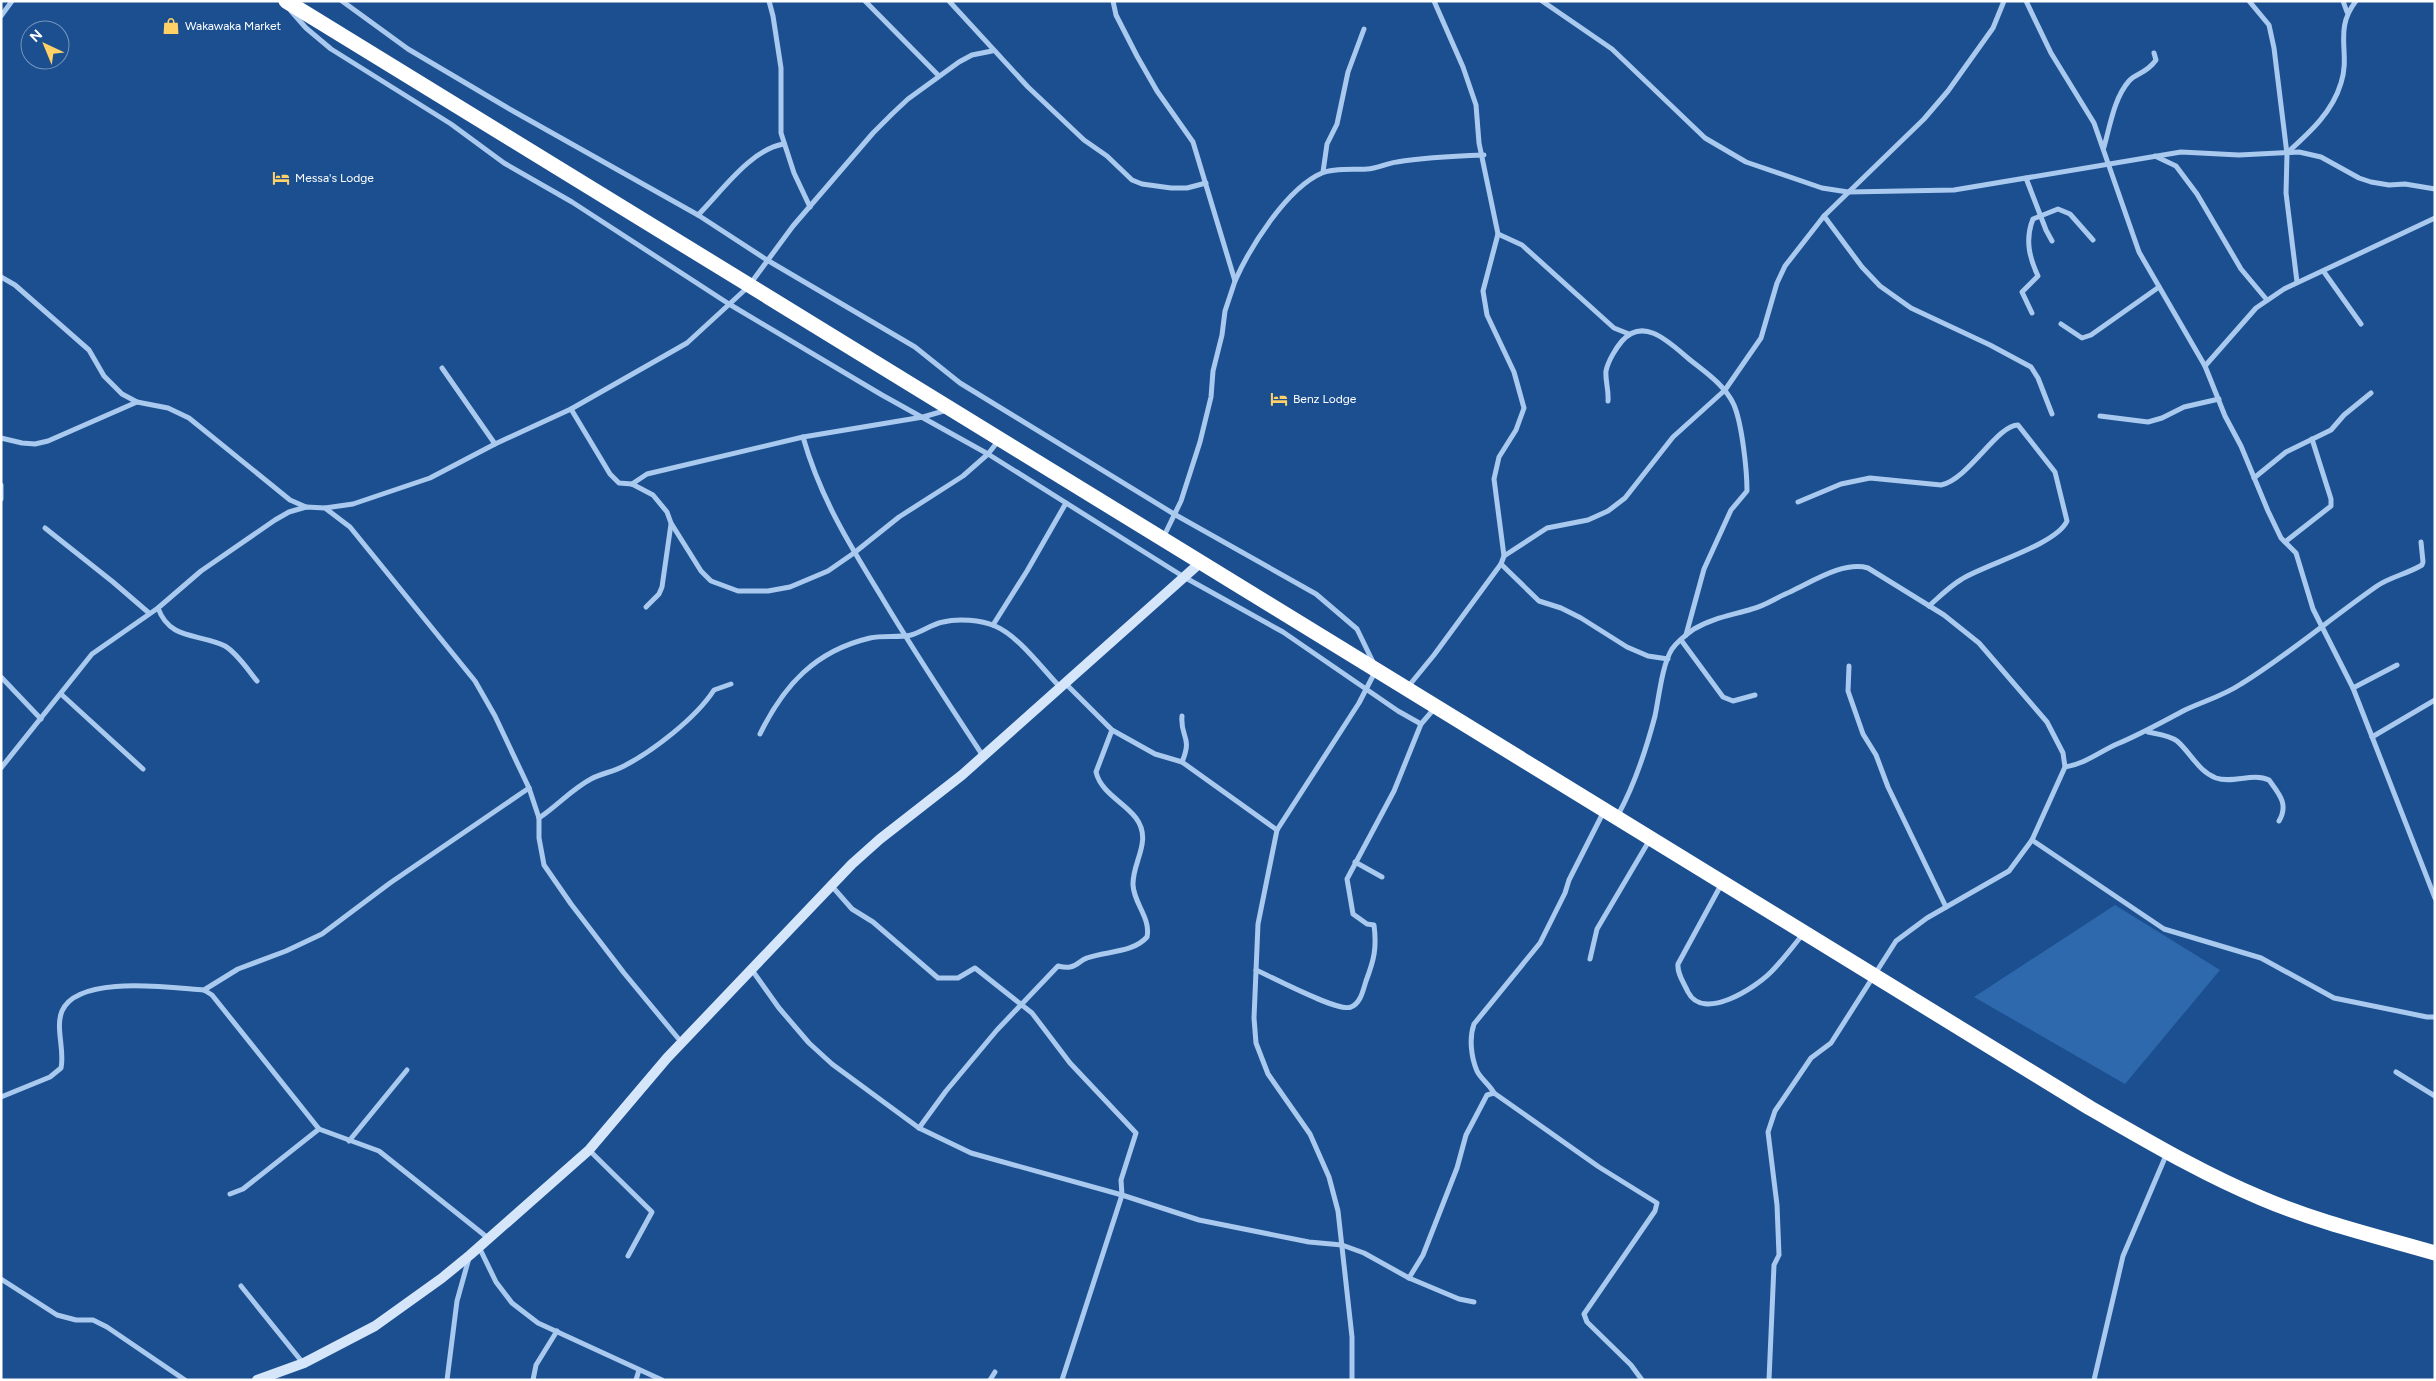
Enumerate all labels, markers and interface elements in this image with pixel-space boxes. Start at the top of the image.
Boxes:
shop icon: Wakawaka Market [161,16,181,36]
place label: Wakawaka Market [185,19,282,33]
north arrow [20,20,70,70]
text: N [27,26,46,46]
hotel icon: Messa's Lodge [271,168,291,188]
place label: Messa's Lodge [295,171,374,185]
hotel icon: Benz Lodge [1269,389,1289,409]
place label: Benz Lodge [1293,392,1357,406]

